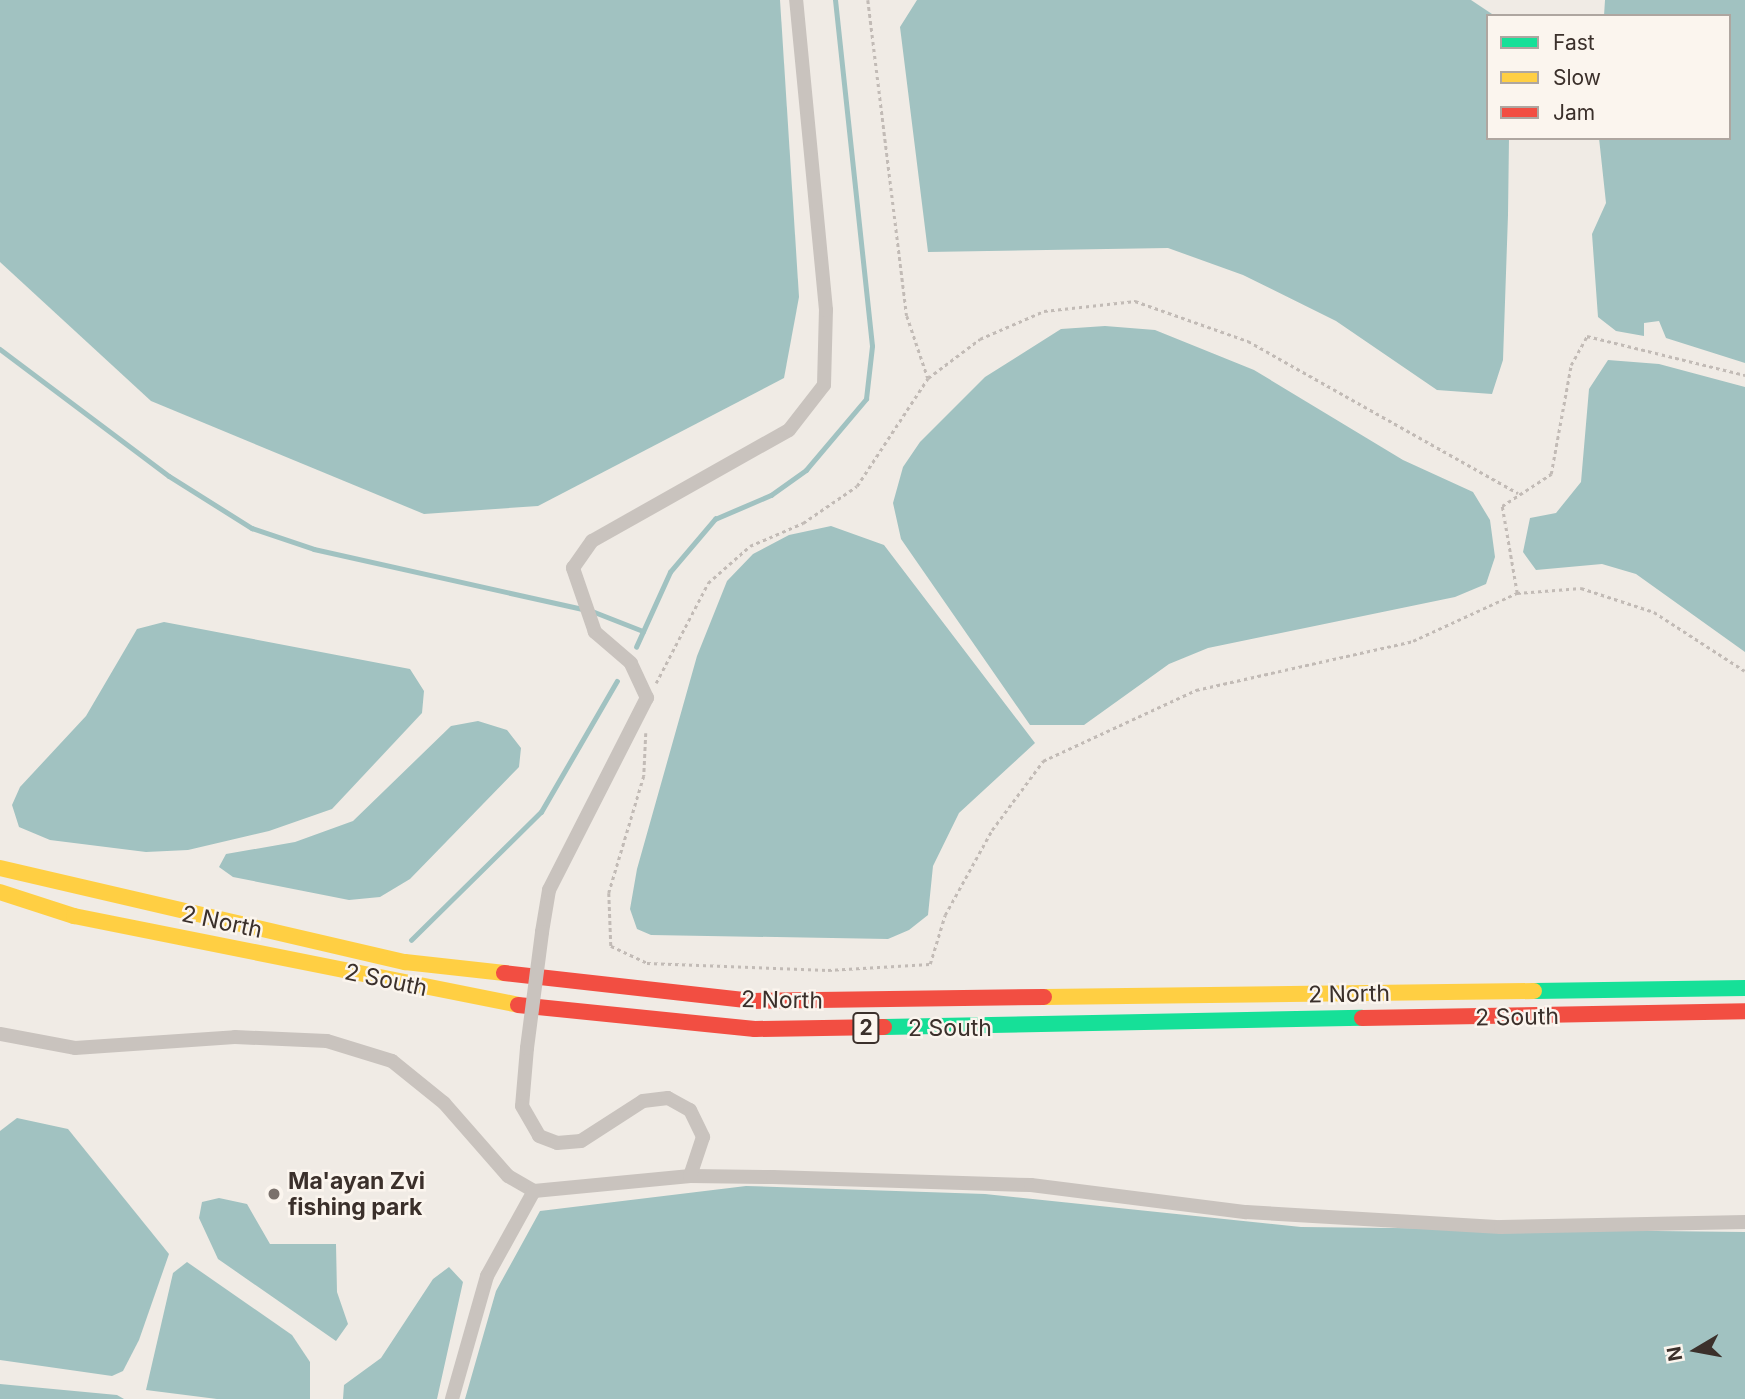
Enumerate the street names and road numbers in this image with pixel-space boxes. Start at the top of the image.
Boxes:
street label: 2 North [179,900,265,944]
street label: 2 South [342,958,430,1002]
street label: 2 North [1308,979,1390,1009]
street label: 2 North [741,985,823,1015]
street label: 2 South [1475,1002,1559,1032]
road number: 2 [852,1010,880,1046]
street label: 2 South [908,1014,992,1042]

